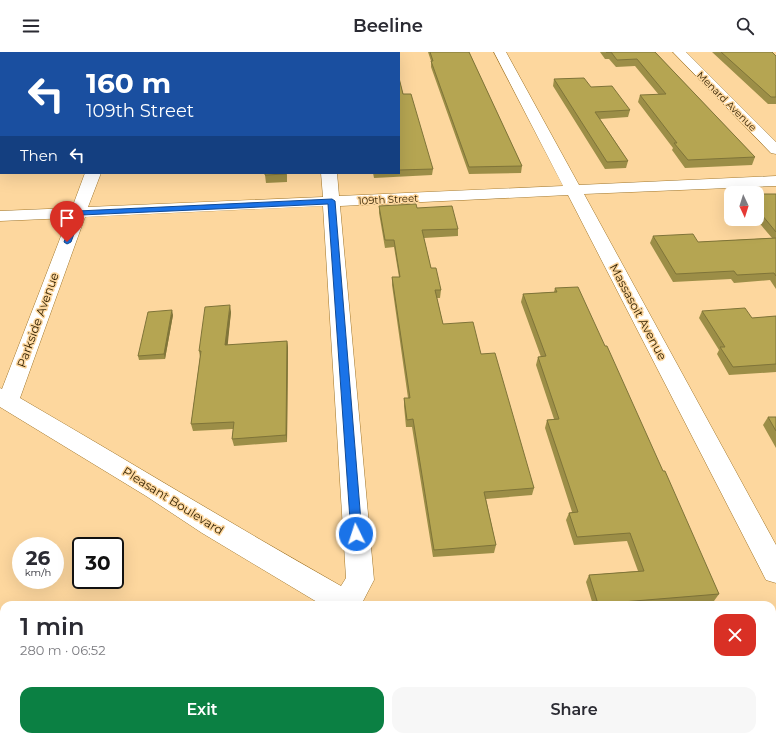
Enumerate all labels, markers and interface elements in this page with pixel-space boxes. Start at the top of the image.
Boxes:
icon: menu [20,15,42,37]
text: Beeline [353,15,423,37]
icon: search [734,15,756,37]
text: 160 m [86,66,171,100]
icon: left [20,68,72,120]
street label: Menard Avenue [694,69,759,134]
text: 109th Street [86,100,194,122]
icon: left [66,144,88,166]
text: Then [20,146,58,165]
north arrow [724,186,764,226]
map controls [724,186,764,226]
street label: 109th Street [358,191,418,208]
pin [50,201,84,242]
icon: arrive [56,207,78,229]
street label: Massasoit Avenue [607,261,670,363]
street label: Parkside Avenue [13,270,62,369]
street label: Pleasant Boulevard [120,463,227,538]
position arrow [335,513,377,555]
speed limit sign: 30 [72,537,124,589]
text: 26 [26,546,50,570]
text: km/h [25,566,51,579]
text: 1 min [20,612,84,641]
button: close [714,614,756,656]
text: 280 m · 06:52 [20,642,106,658]
button: Exit [20,687,384,733]
button: Share [392,687,756,733]

